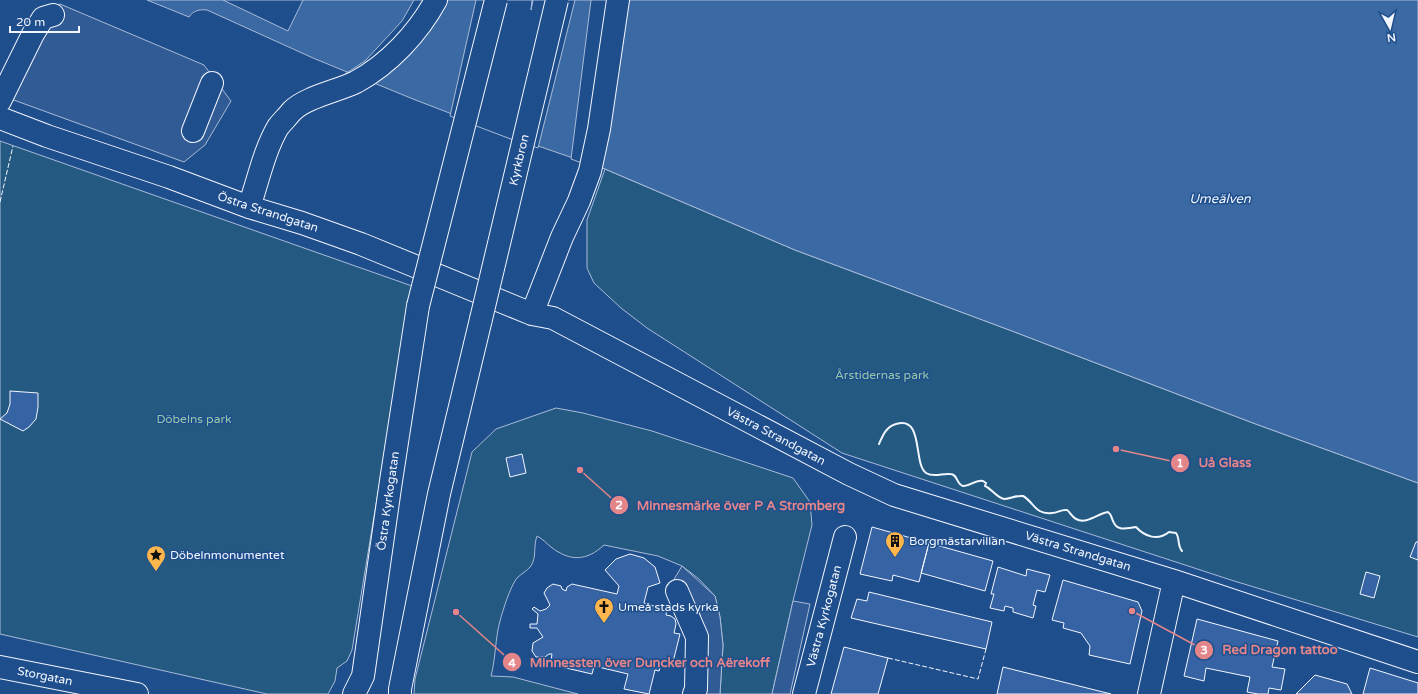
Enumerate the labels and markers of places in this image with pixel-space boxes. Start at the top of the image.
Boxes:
callout: Uå Glass [1170,450,1259,475]
callout: Minnesmärke över P A Stromberg [609,493,854,518]
building icon: Borgmästarvillan [884,530,906,558]
place label: Borgmästarvillan [909,534,1005,548]
place icon: Döbelnmonumentet [145,544,167,572]
place label: Döbelnmonumentet [170,548,285,562]
church icon: Umeå stads kyrka [593,596,615,624]
place label: Umeå stads kyrka [618,600,719,614]
callout: Red Dragon tattoo [1194,637,1346,662]
callout: Minnessten över Duncker och Aërekoff [502,650,778,675]

